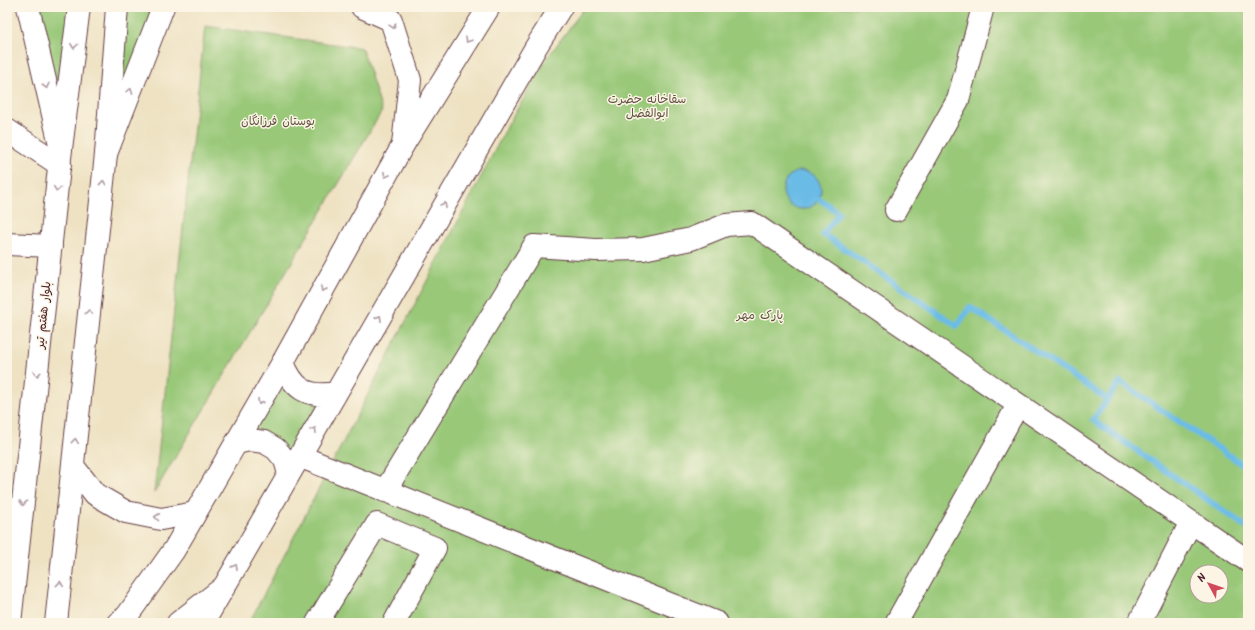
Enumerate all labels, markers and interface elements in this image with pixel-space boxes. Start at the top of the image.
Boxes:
one-way arrow [388,23,397,30]
one-way arrow [465,36,473,43]
one-way arrow [70,43,79,49]
one-way arrow [42,83,50,89]
one-way arrow [126,88,134,95]
park label: سقاخانه حضرت ابوالفضل [608,90,686,123]
park label: بوستان فرزانگان [241,112,315,131]
one-way arrow [383,171,391,178]
one-way arrow [99,180,108,186]
one-way arrow [53,186,62,192]
one-way arrow [440,202,447,209]
street label: بلوار هفتم تیر [30,280,56,351]
one-way arrow [321,285,328,292]
park label: پارک مهر [736,306,783,325]
one-way arrow [85,309,94,315]
one-way arrow [375,315,382,322]
one-way arrow [33,371,42,377]
one-way arrow [257,398,264,405]
one-way arrow [310,427,317,435]
one-way arrow [71,438,80,444]
one-way arrow [19,500,28,506]
one-way arrow [154,513,160,522]
one-way arrow [231,564,238,571]
north arrow [1189,564,1229,604]
text: N [1193,570,1211,587]
one-way arrow [55,581,64,587]

